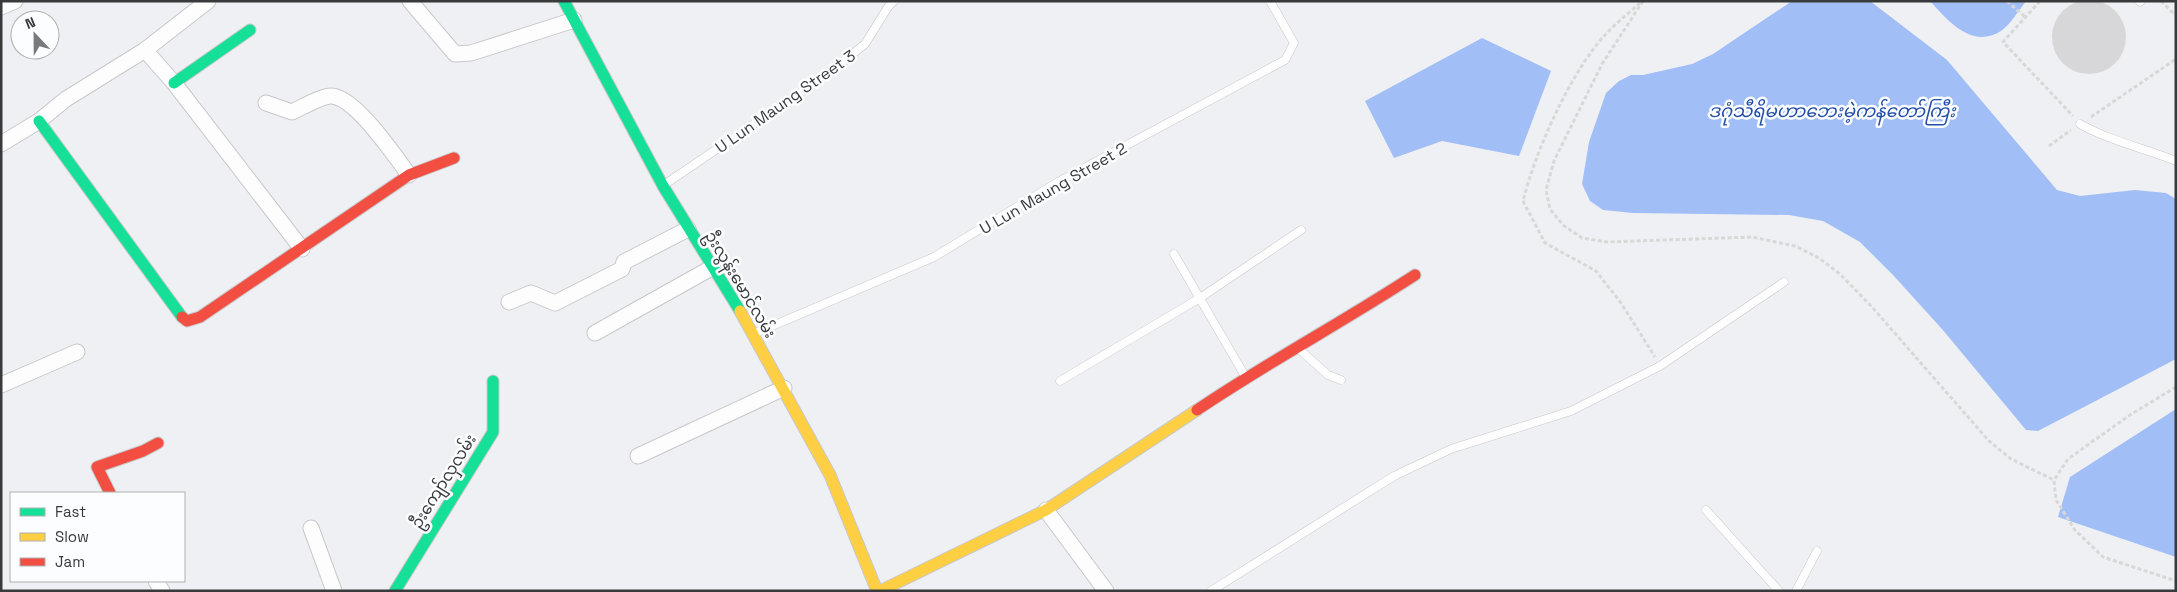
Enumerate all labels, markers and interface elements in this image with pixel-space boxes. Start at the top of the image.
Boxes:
north arrow [10,10,60,60]
text: N [22,13,38,33]
street label: U Lun Maung Street 3 [711,45,860,158]
water label: ဒဂုံသီရိမဟာဘေးမဲ့ကန်တော်ကြီး [1708,98,1957,126]
street label: U Lun Maung Street 2 [976,138,1131,239]
street label: ဦးလွန်းမောင်လမ်း [698,226,782,343]
street label: ဦးကျော်လှလမ်း [405,429,484,535]
legend [10,492,185,582]
text: Fast [55,502,86,521]
text: Slow [55,527,89,546]
text: Jam [55,552,85,571]

